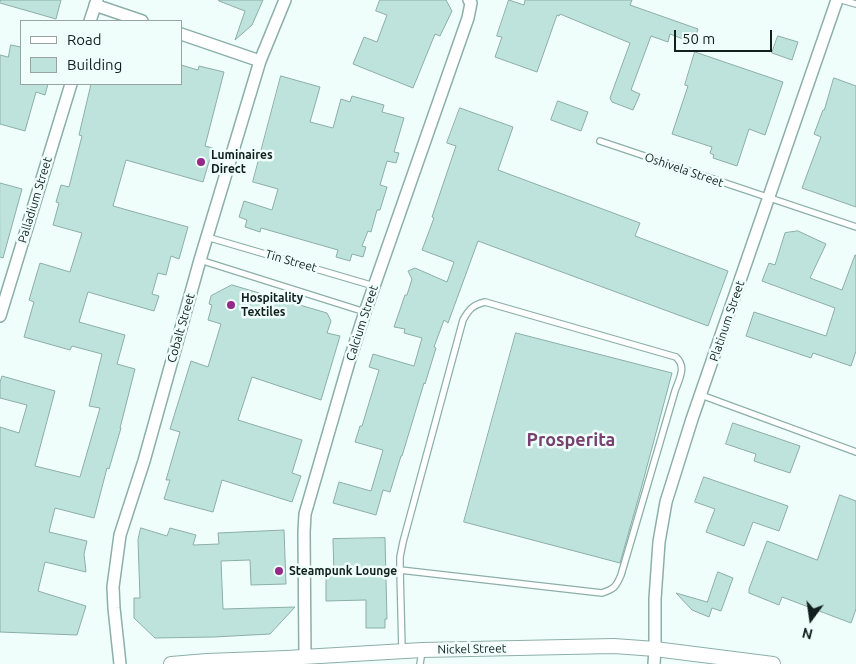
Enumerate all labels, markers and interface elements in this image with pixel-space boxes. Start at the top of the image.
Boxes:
legend [20,20,182,85]
scale bar [676,20,774,52]
text: 50 m [682,30,715,47]
text: Road [67,31,102,48]
text: Building [67,56,122,73]
place label: Luminaires Direct [211,148,273,176]
street label: Oshivela Street [643,150,725,190]
street label: Palladium Street [15,155,55,245]
marker: Luminaires Direct [195,156,207,168]
street label: Tin Street [264,247,318,275]
street label: Platinum Street [706,279,748,363]
street label: Calcium Street [343,283,381,363]
place label: Hospitality Textiles [241,291,303,319]
street label: Cobalt Street [164,292,198,364]
marker: Hospitality Textiles [225,299,237,311]
district label: Prosperita [527,429,615,451]
place label: Steampunk Lounge [289,564,397,578]
marker: Steampunk Lounge [273,565,285,577]
north arrow [786,594,836,644]
text: N [800,625,814,643]
street label: Nickel Street [437,641,507,657]

